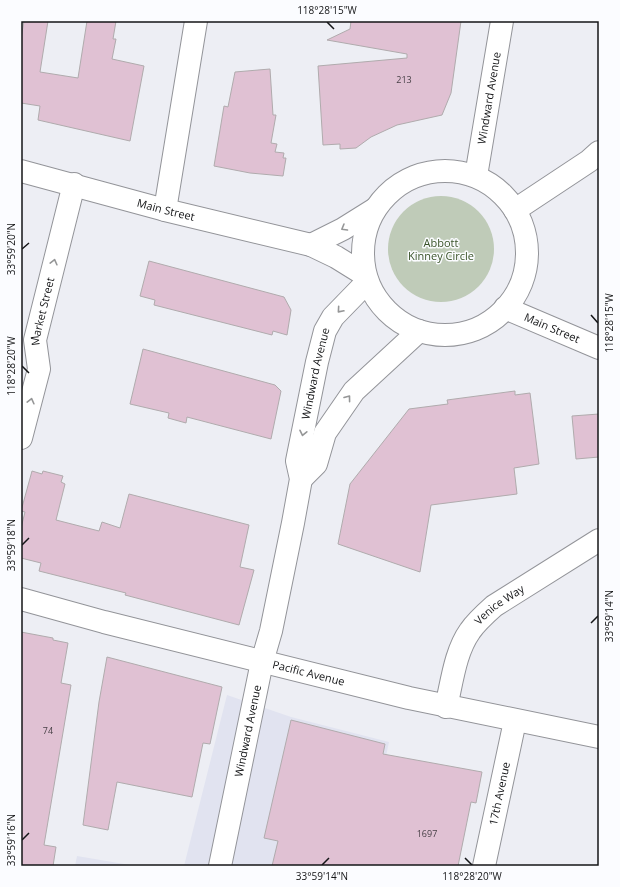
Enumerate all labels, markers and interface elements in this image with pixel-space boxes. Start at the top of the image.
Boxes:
text: 118°28'15"W [297,3,358,17]
street label: Windward Avenue [473,51,504,145]
house number: 213 [396,73,412,86]
street label: Main Street [135,195,197,224]
text: 33°59'20"N [4,223,18,275]
one-way arrow [341,224,348,231]
park label: Abbott Kinney Circle [408,235,474,263]
one-way arrow [49,258,58,265]
street label: Market Street [26,275,57,347]
text: 118°28'15"W [602,292,616,353]
one-way arrow [337,305,344,312]
street label: Main Street [522,309,582,346]
street label: Windward Avenue [298,326,333,421]
text: 118°28'20"W [4,335,18,396]
one-way arrow [343,396,350,403]
one-way arrow [26,397,35,404]
one-way arrow [299,429,307,436]
text: 33°59'18"N [4,519,18,571]
street label: Venice Way [471,581,527,628]
text: 33°59'14"N [602,590,616,642]
street label: Pacific Avenue [271,656,346,689]
street label: Windward Avenue [231,683,264,778]
house number: 74 [43,724,53,737]
street label: 17th Avenue [485,760,513,827]
text: 33°59'16"N [4,814,18,866]
house number: 1697 [417,827,437,840]
text: 33°59'14"N [296,869,348,883]
text: 118°28'20"W [442,869,503,883]

